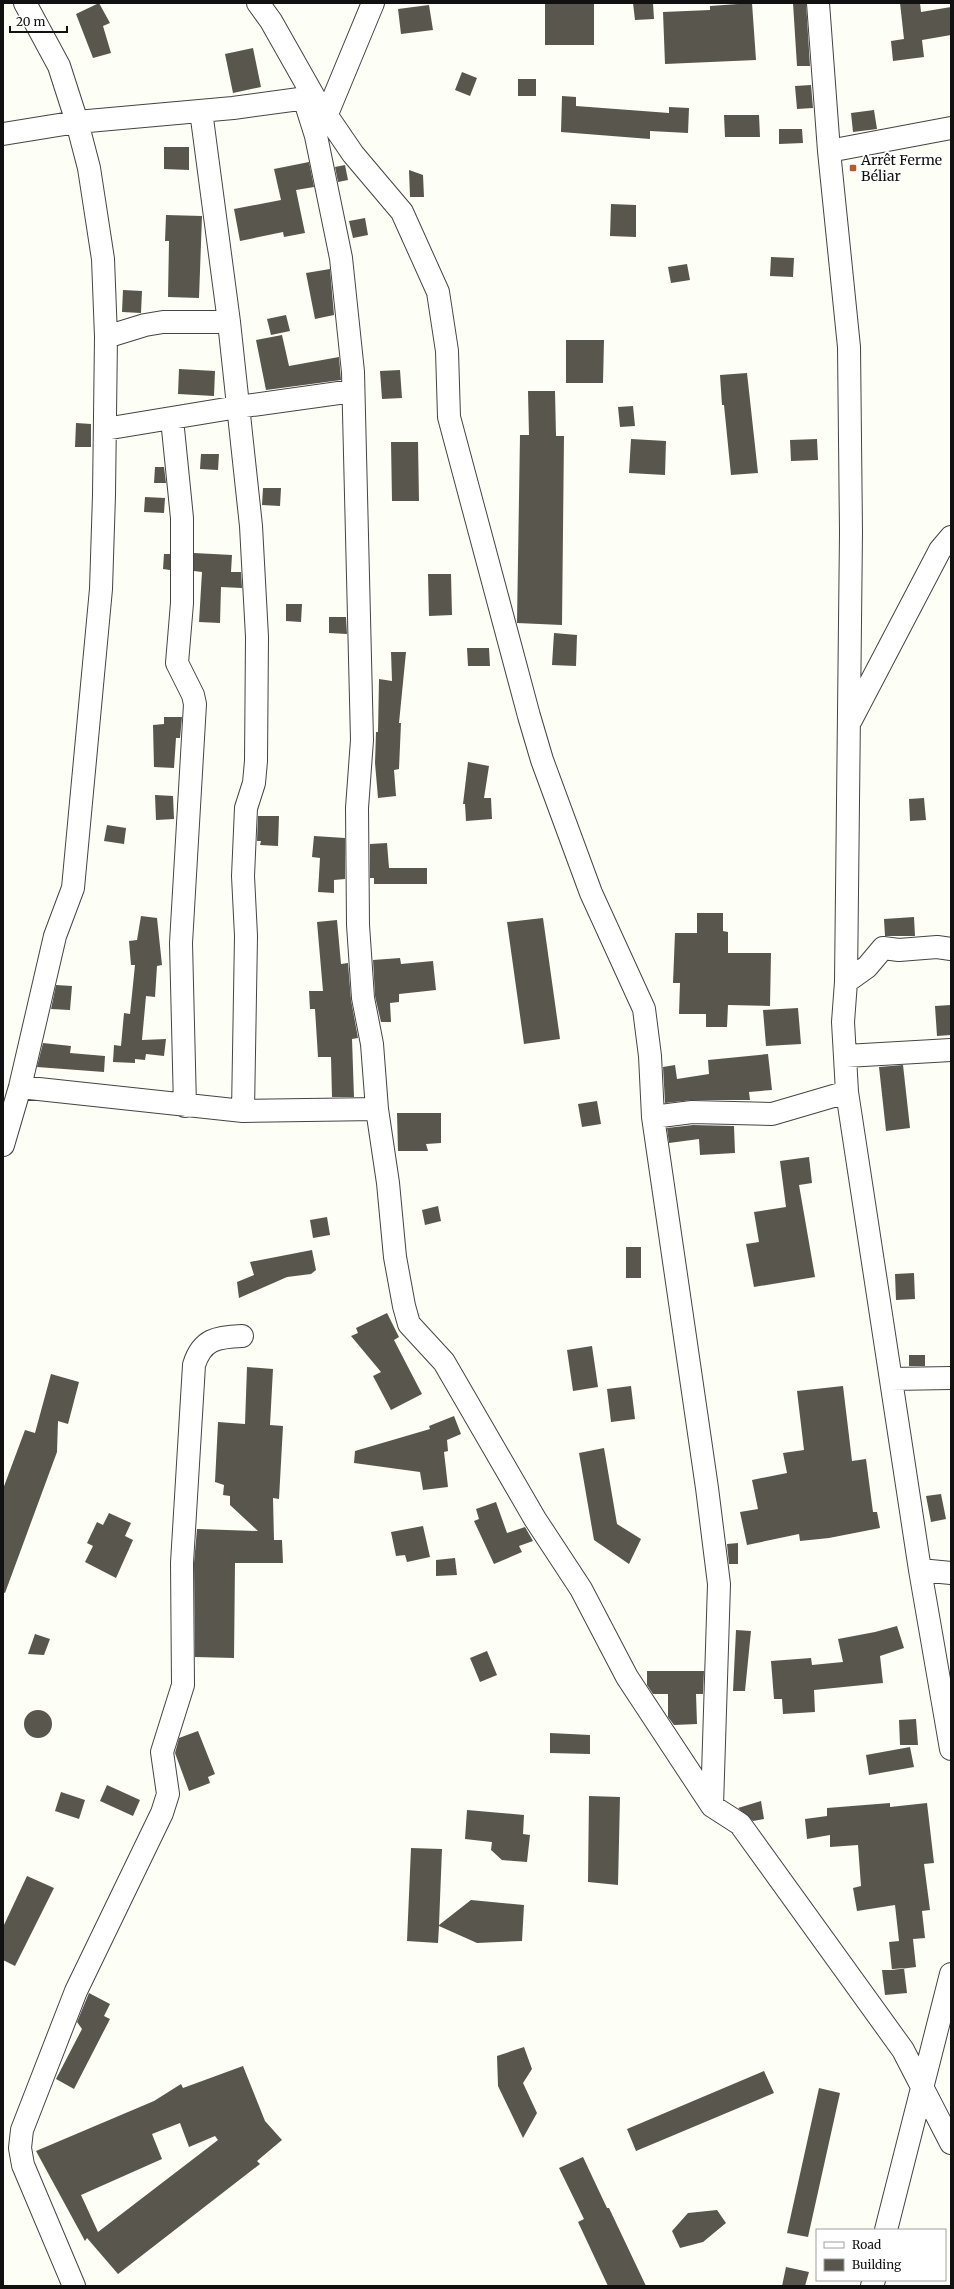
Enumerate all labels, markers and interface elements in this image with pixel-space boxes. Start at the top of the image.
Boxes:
scale bar [10,8,67,34]
text: 20 m [16,14,45,29]
place label: Arrêt Ferme Béliar [860,151,942,185]
marker: Arrêt Ferme Béliar [848,163,858,173]
legend [816,2229,946,2281]
text: Road [852,2237,881,2252]
text: Building [852,2257,902,2272]

